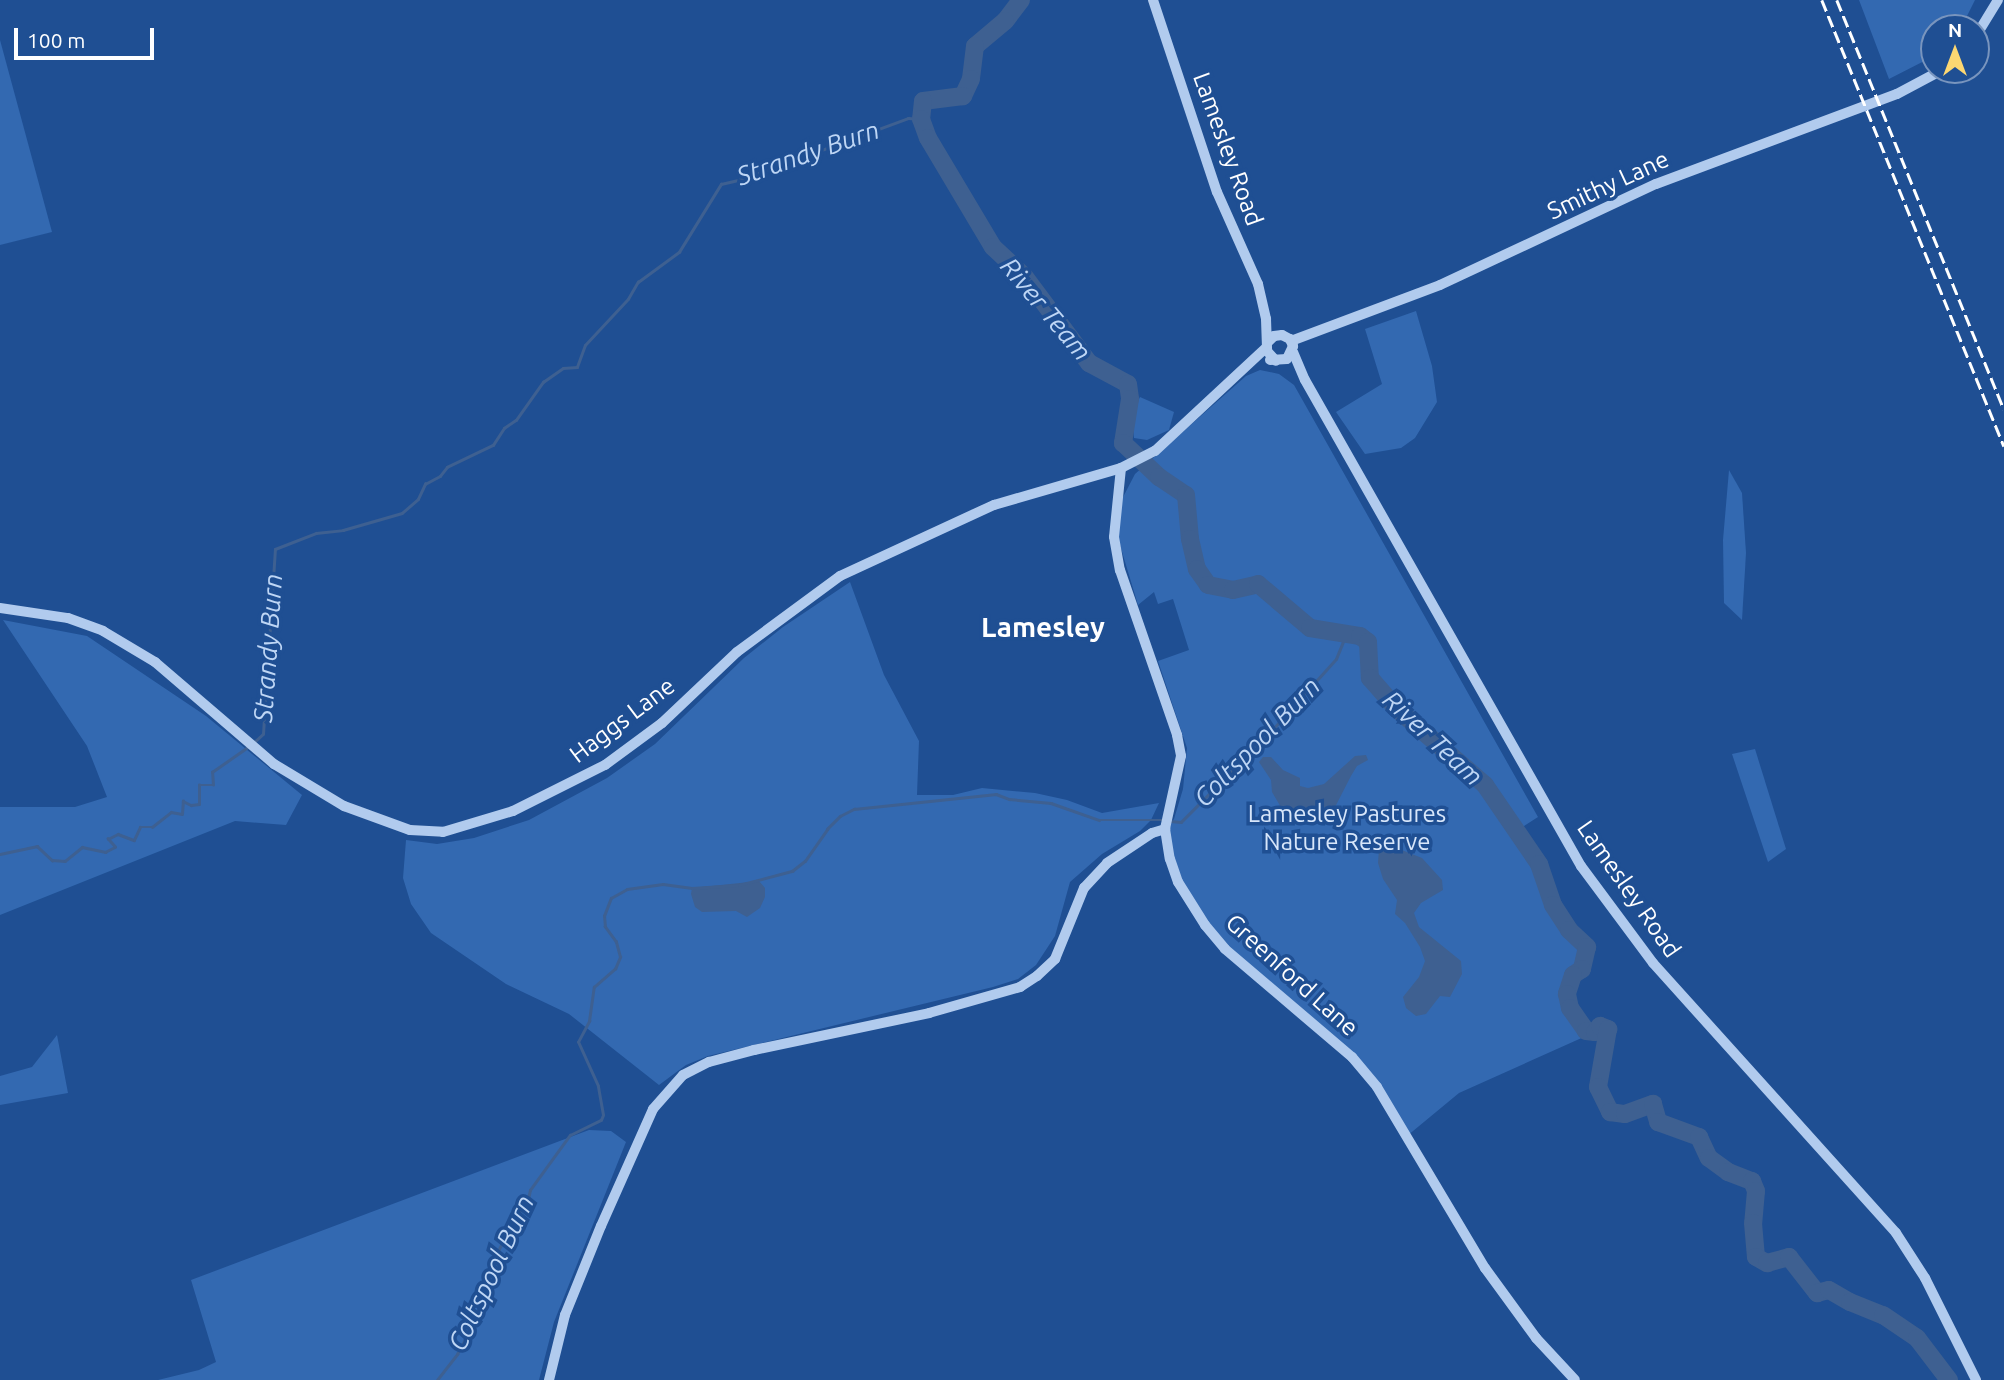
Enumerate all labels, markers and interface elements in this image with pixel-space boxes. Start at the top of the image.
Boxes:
scale bar [18,14,158,58]
north arrow [1920,14,1990,84]
text: N [1948,19,1962,41]
text: 100 m [27,28,85,52]
street label: Lamesley Road [1187,68,1269,230]
water label: Strandy Burn [733,114,883,192]
street label: Smithy Lane [1543,144,1673,226]
water label: River Team [994,251,1098,367]
water label: Strandy Burn [247,573,289,723]
district label: Lamesley [981,610,1105,644]
street label: Haggs Lane [564,671,680,769]
water label: Coltspool Burn [1187,671,1327,813]
water label: River Team [1377,684,1489,792]
park label: Lamesley Pastures Nature Reserve [1248,800,1446,856]
street label: Lamesley Road [1571,815,1687,963]
street label: Greenford Lane [1220,908,1364,1042]
water label: Coltspool Burn [441,1190,541,1356]

